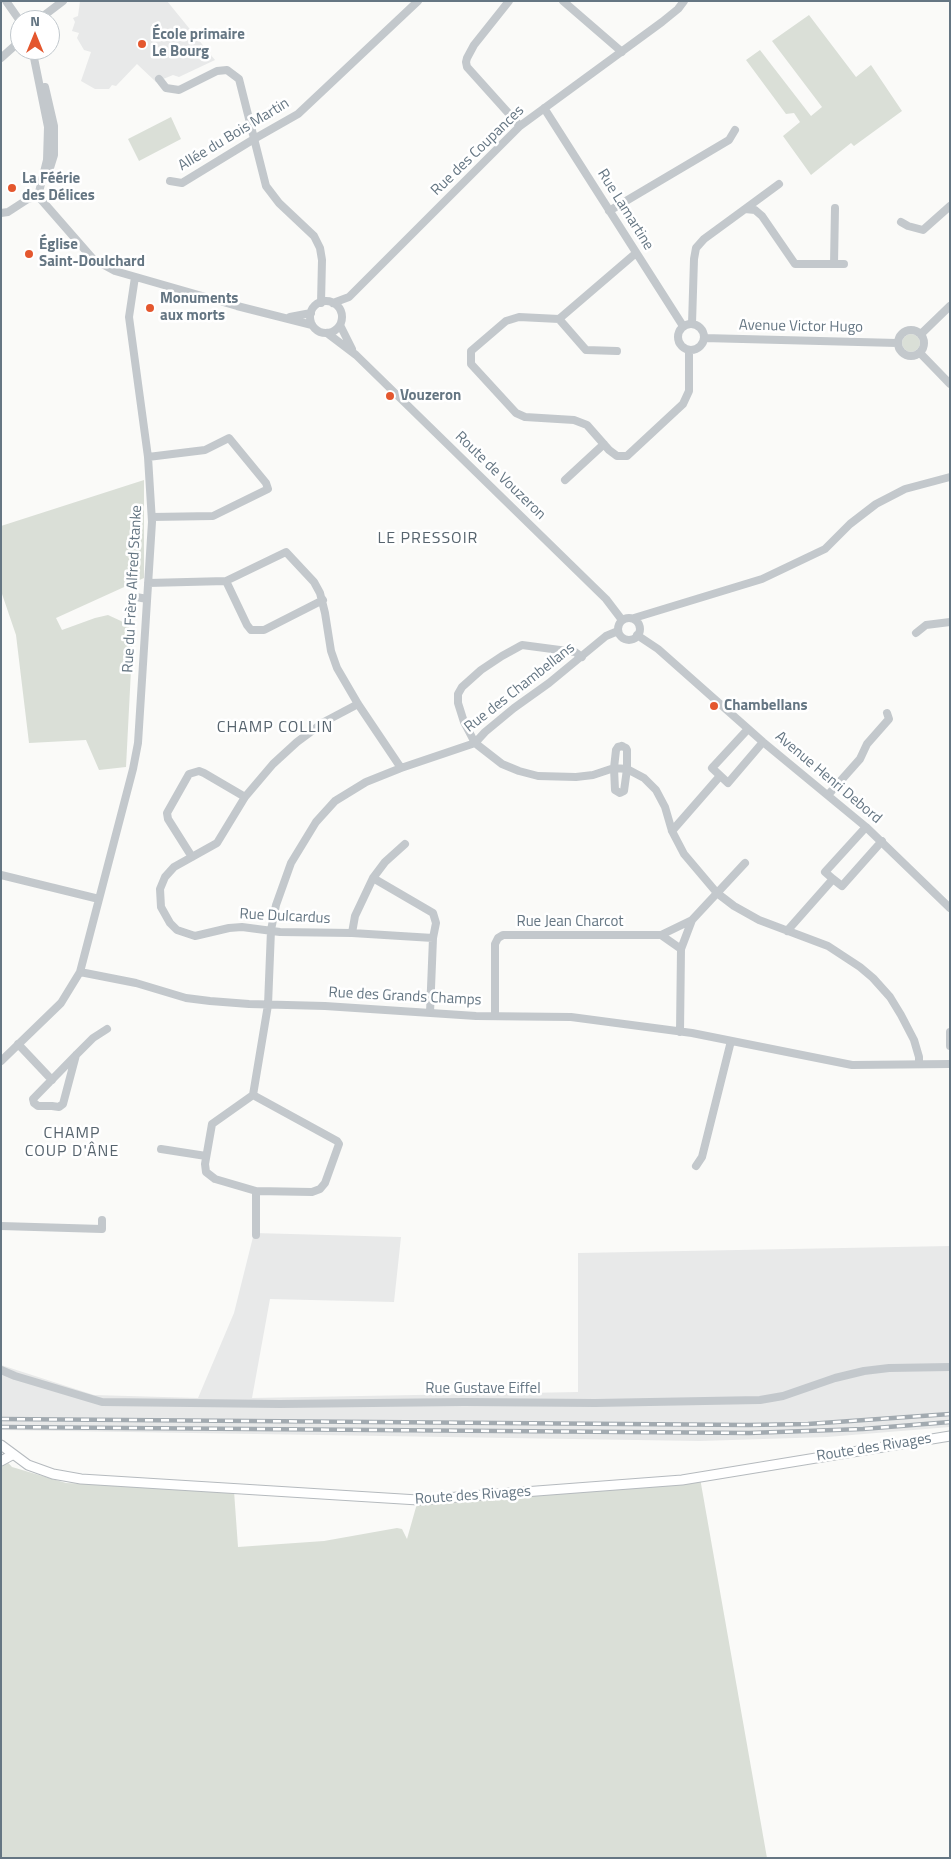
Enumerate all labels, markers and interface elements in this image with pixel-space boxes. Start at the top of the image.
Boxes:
north arrow [10,10,60,60]
text: N [30,10,40,31]
place label: École primaire Le Bourg [152,26,245,61]
marker: École primaire Le Bourg [136,38,148,50]
street label: Allée du Bois Martin [175,95,293,175]
street label: Rue des Coupances [428,102,528,200]
street label: Rue Lamartine [593,166,657,254]
place label: La Féérie des Délices [22,170,95,205]
marker: La Féérie des Délices [6,182,18,194]
place label: Église Saint-Doulchard [39,236,145,271]
marker: Église Saint-Doulchard [23,248,35,260]
place label: Monuments aux morts [160,290,238,325]
marker: Monuments aux morts [144,302,156,314]
street label: Avenue Victor Hugo [739,317,863,337]
place label: Vouzeron [400,387,461,405]
marker: Vouzeron [384,390,396,402]
street label: Route de Vouzeron [451,428,549,524]
street label: Rue du Frère Alfred Stanke [120,505,146,673]
district label: LE PRESSOIR [376,529,480,549]
street label: Rue des Chambellans [461,639,579,737]
place label: Chambellans [724,697,808,715]
marker: Chambellans [708,700,720,712]
district label: CHAMP COLLIN [215,718,335,738]
street label: Avenue Henri Debord [771,728,885,828]
street label: Rue Dulcardus [239,906,331,928]
street label: Rue Jean Charcot [516,913,624,931]
street label: Rue des Grands Champs [328,984,482,1010]
district label: CHAMP COUP D'ÂNE [23,1124,121,1162]
street label: Rue Gustave Eiffel [425,1380,541,1398]
street label: Route des Rivages [815,1430,933,1466]
street label: Route des Rivages [414,1483,532,1509]

